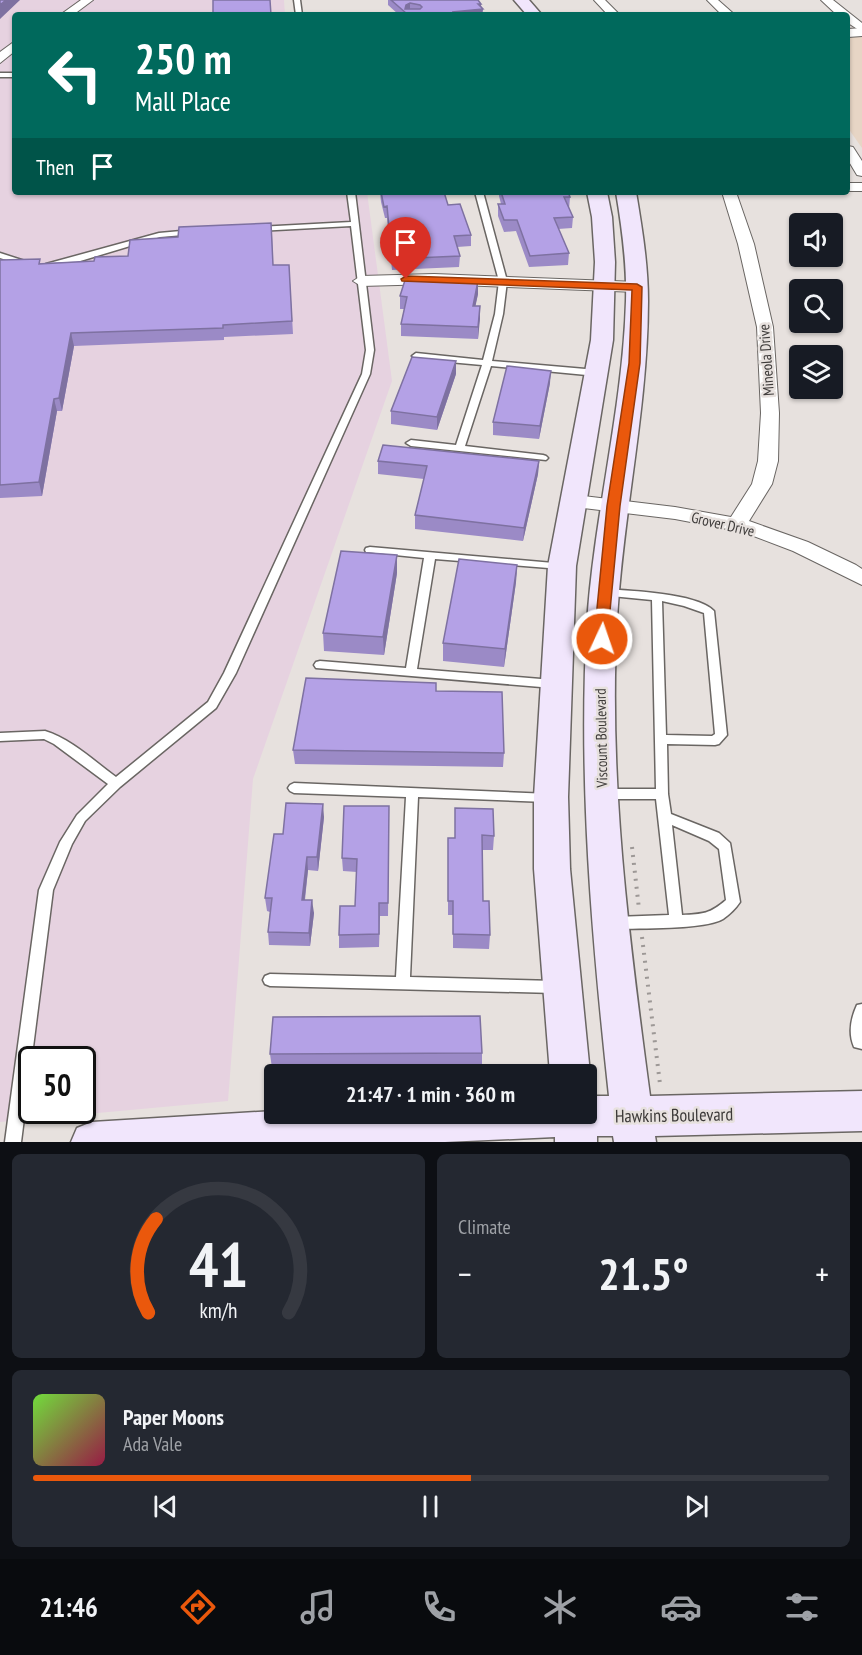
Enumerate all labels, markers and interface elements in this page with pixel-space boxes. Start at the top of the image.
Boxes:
text: 250 m [135,31,232,86]
icon: left [36,36,114,114]
text: Mall Place [135,84,231,118]
icon: arrive [86,150,119,183]
text: Then [36,153,74,181]
map controls [789,213,843,399]
button: sound [789,213,843,267]
pin [380,217,431,279]
icon: arrive [389,226,422,259]
button: search [789,279,843,333]
street label: Mineola Drive [754,323,778,397]
button: layers [789,345,843,399]
street label: Grover Drive [689,508,757,540]
position arrow [570,607,634,671]
street label: Viscount Boulevard [591,688,611,789]
speed limit sign: 50 [18,1046,96,1124]
text: 21:47 · 1 min · 360 m [346,1080,515,1108]
street label: Hawkins Boulevard [615,1102,733,1128]
text: Climate [458,1214,511,1240]
text: 41 [189,1223,248,1304]
text: 21.5° [598,1244,689,1302]
text: − [458,1252,472,1295]
text: + [815,1252,829,1295]
text: km/h [199,1296,238,1324]
text: Paper Moons [123,1403,224,1431]
text: Ada Vale [123,1431,182,1457]
icon: previous [149,1490,182,1523]
icon: pause [414,1490,447,1523]
icon: next [680,1490,713,1523]
icon: directions [177,1586,219,1628]
icon: music [297,1586,339,1628]
icon: phone [418,1586,460,1628]
icon: climate [539,1586,581,1628]
icon: car [660,1586,702,1628]
icon: filters [781,1586,823,1628]
text: 21:46 [39,1590,98,1624]

